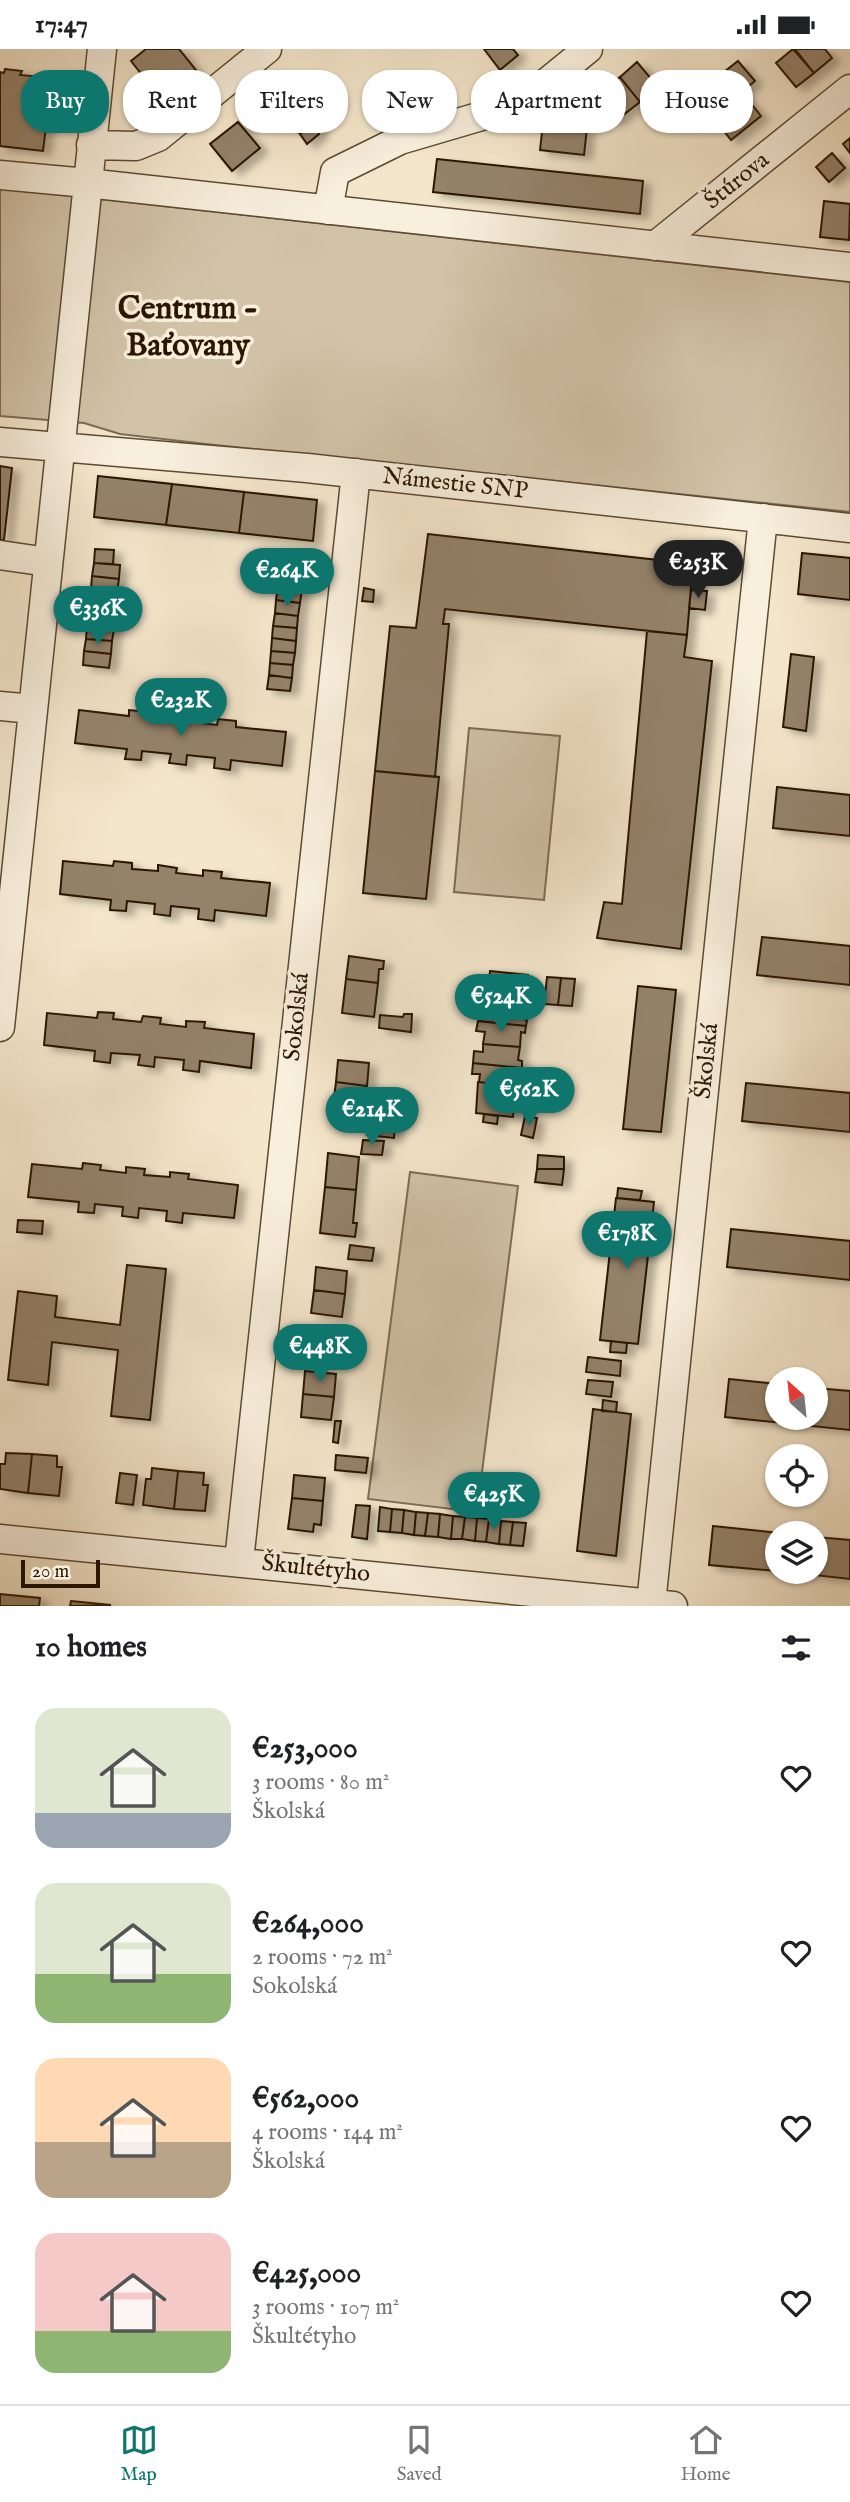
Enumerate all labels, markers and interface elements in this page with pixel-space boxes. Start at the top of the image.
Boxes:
text: 17:47 [35,8,88,41]
chip: Buy [21,70,109,133]
chip: Rent [123,70,221,133]
chip: Filters [235,70,348,133]
chip: New [362,70,457,133]
chip: Apartment [471,70,626,133]
chip: House [640,70,753,133]
street label: Štúrova [698,145,777,217]
district label: Centrum - Baťovany [118,289,258,367]
street label: Námestie SNP [381,461,529,507]
pin: €253K [649,540,747,600]
text: €253K [669,548,727,577]
pin: €264K [238,549,336,608]
text: €264K [256,556,318,585]
pin: €336K [49,587,147,646]
text: €336K [70,594,127,623]
pin: €232K [132,679,230,738]
text: €232K [151,686,211,715]
street label: Sokolská [277,971,317,1063]
pin: €524K [452,975,550,1034]
text: €524K [471,982,531,1011]
street label: Školská [688,1021,726,1100]
pin: €562K [480,1067,578,1127]
text: €562K [500,1075,558,1104]
pin: €214K [323,1087,421,1147]
text: €214K [342,1095,402,1124]
pin: €178K [578,1211,676,1271]
text: €178K [598,1219,656,1248]
pin: €448K [271,1325,369,1384]
text: €448K [289,1332,351,1361]
north arrow [765,1367,828,1430]
map controls [765,1367,828,1584]
button: locate [765,1444,828,1507]
pin: €425K [445,1473,543,1532]
text: €425K [464,1480,524,1509]
button: layers [765,1521,828,1584]
street label: Škultétyho [260,1548,372,1590]
scale bar [21,1557,100,1589]
text: 20 m [32,1560,69,1584]
text: 10 homes [35,1629,147,1667]
icon: filters [777,1629,815,1667]
text: €253,000 [252,1730,358,1768]
icon: home [91,1736,175,1820]
icon: heart [777,1759,815,1797]
text: 3 rooms · 80 m² [252,1768,389,1797]
text: Školská [252,1797,325,1826]
text: €264,000 [252,1905,364,1943]
icon: home [91,1911,175,1995]
icon: heart [777,1934,815,1972]
text: 2 rooms · 72 m² [252,1943,393,1972]
text: Sokolská [252,1972,337,2001]
text: €562,000 [252,2080,359,2118]
icon: home [91,2086,175,2170]
icon: heart [777,2109,815,2147]
text: 4 rooms · 144 m² [252,2118,403,2147]
text: Školská [252,2147,325,2176]
text: €425,000 [252,2255,361,2293]
icon: home [91,2261,175,2345]
icon: heart [777,2284,815,2322]
text: 3 rooms · 107 m² [252,2293,400,2322]
text: Škultétyho [252,2322,356,2351]
tab: Map [120,2421,158,2487]
tab: Saved [397,2421,442,2487]
tab: Home [681,2421,730,2487]

